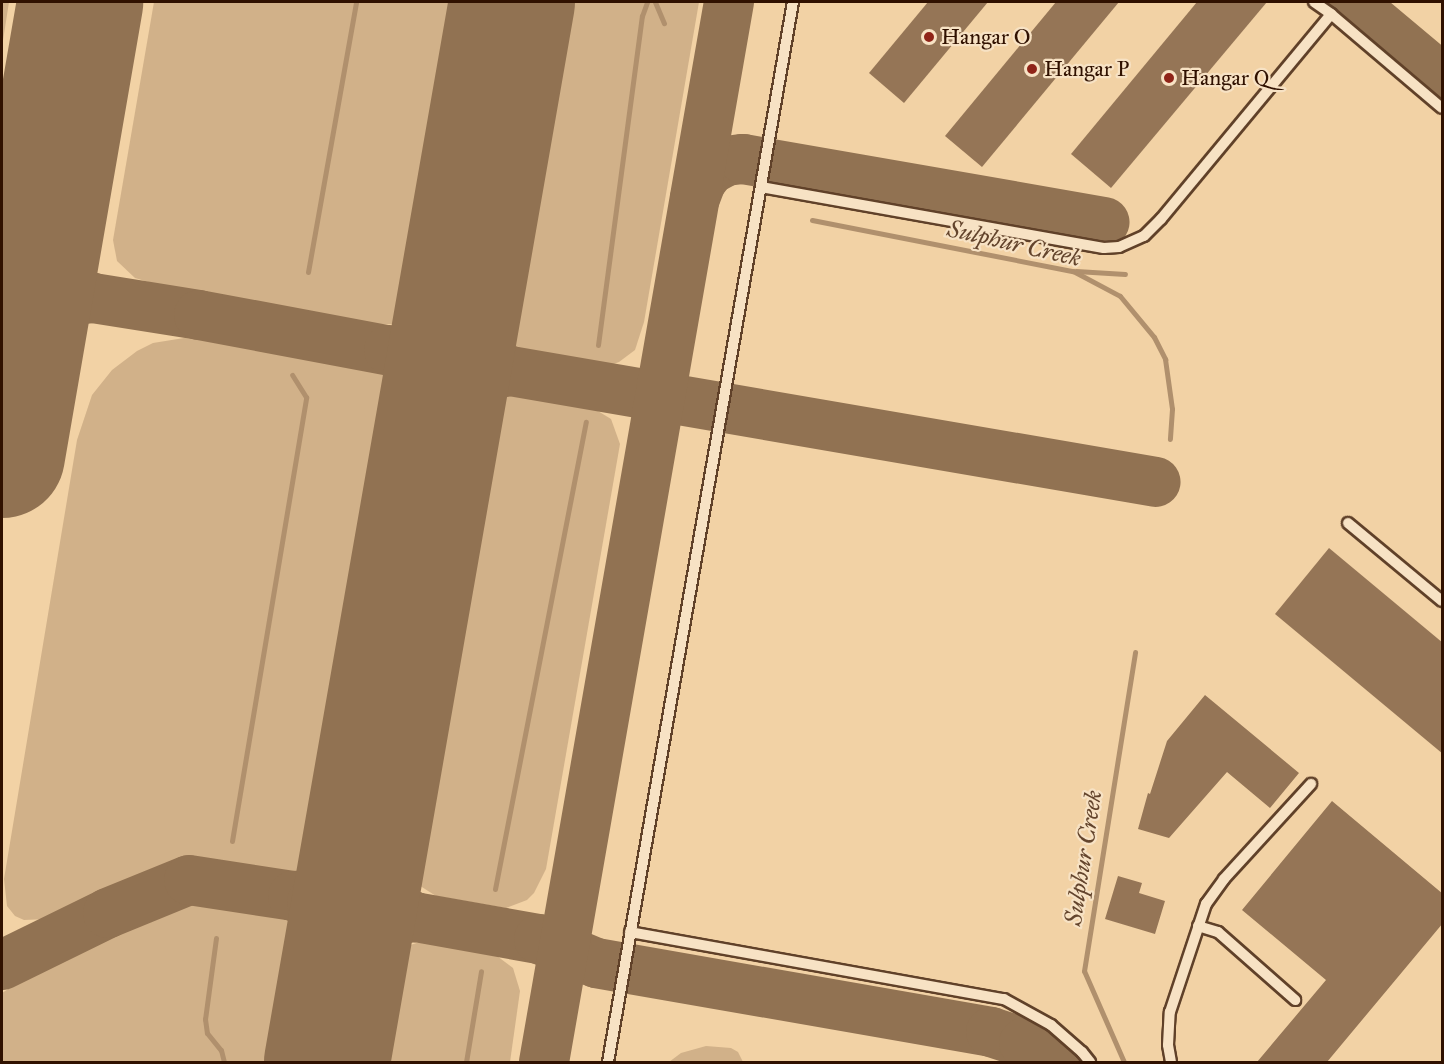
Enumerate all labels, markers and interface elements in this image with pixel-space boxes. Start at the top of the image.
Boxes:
place label: Hangar O [941,24,1031,50]
marker: Hangar O [922,30,936,44]
place label: Hangar P [1044,56,1129,82]
marker: Hangar P [1025,62,1039,76]
place label: Hangar Q [1181,65,1269,91]
marker: Hangar Q [1162,71,1176,85]
water label: Sulphur Creek [944,215,1084,273]
water label: Sulphur Creek [1059,788,1109,928]

